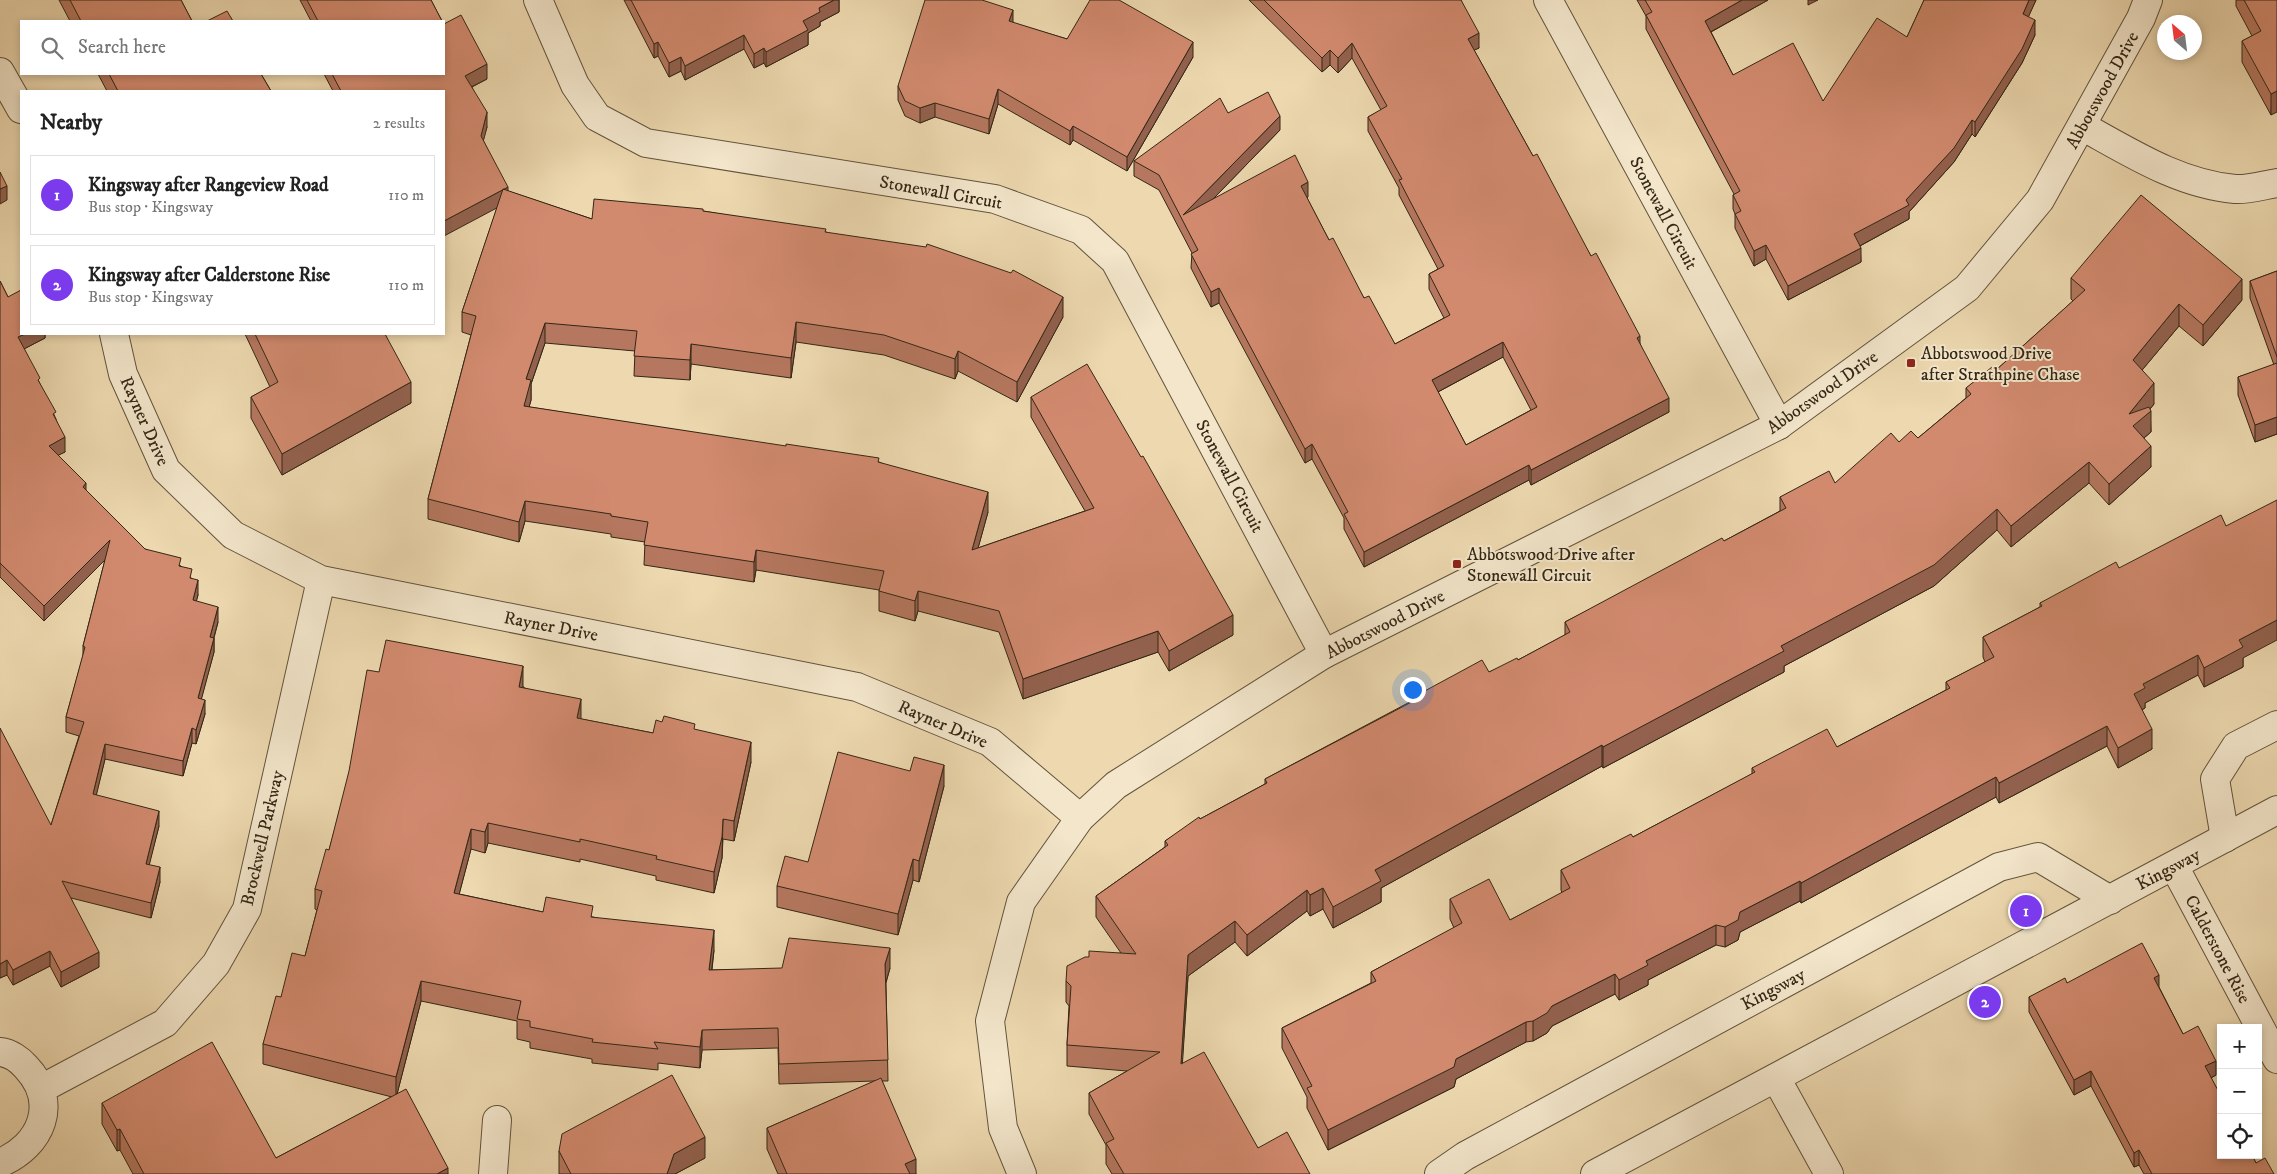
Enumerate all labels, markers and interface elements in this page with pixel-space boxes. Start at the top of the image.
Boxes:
north arrow [2157,15,2202,60]
search box [20,20,445,75]
street label: Abbotswood Drive [2062,28,2144,153]
icon: search [38,34,66,62]
text: Search here [78,36,166,59]
text: Nearby [40,110,102,136]
text: 2 results [373,113,425,133]
street label: Stonewall Circuit [1624,153,1702,274]
street label: Stonewall Circuit [878,171,1004,215]
text: Kingsway after Rangeview Road [88,174,329,197]
text: 1 [54,185,60,205]
text: 110 m [388,185,424,205]
text: Bus stop · Kingsway [88,197,213,217]
text: Kingsway after Calderstone Rise [88,264,330,287]
text: 2 [53,275,61,295]
text: 110 m [388,275,424,295]
text: Bus stop · Kingsway [88,287,213,307]
place label: Abbotswood Drive after Strathpine Chase [1921,343,2080,386]
street label: Abbotswood Drive [1763,346,1882,439]
marker: Abbotswood Drive after Strathpine Chase [1905,357,1917,369]
street label: Rayner Drive [115,373,174,470]
street label: Stonewall Circuit [1190,416,1268,537]
place label: Abbotswood Drive after Stonewall Circuit [1467,544,1635,587]
marker: Abbotswood Drive after Stonewall Circuit [1451,558,1463,570]
street label: Abbotswood Drive [1322,585,1449,664]
street label: Rayner Drive [502,607,600,647]
your location [1400,677,1426,703]
street label: Rayner Drive [894,696,991,754]
street label: Brockwell Parkway [237,768,289,908]
street label: Kingsway [2133,844,2205,896]
pin: 1 [2010,892,2042,930]
street label: Calderstone Rise [2179,892,2255,1007]
street label: Kingsway [1738,964,1810,1016]
pin: 2 [1969,983,2001,1021]
map controls [2217,1024,2262,1159]
button: + [2217,1024,2262,1069]
button: − [2217,1069,2262,1114]
button: locate [2217,1114,2262,1159]

